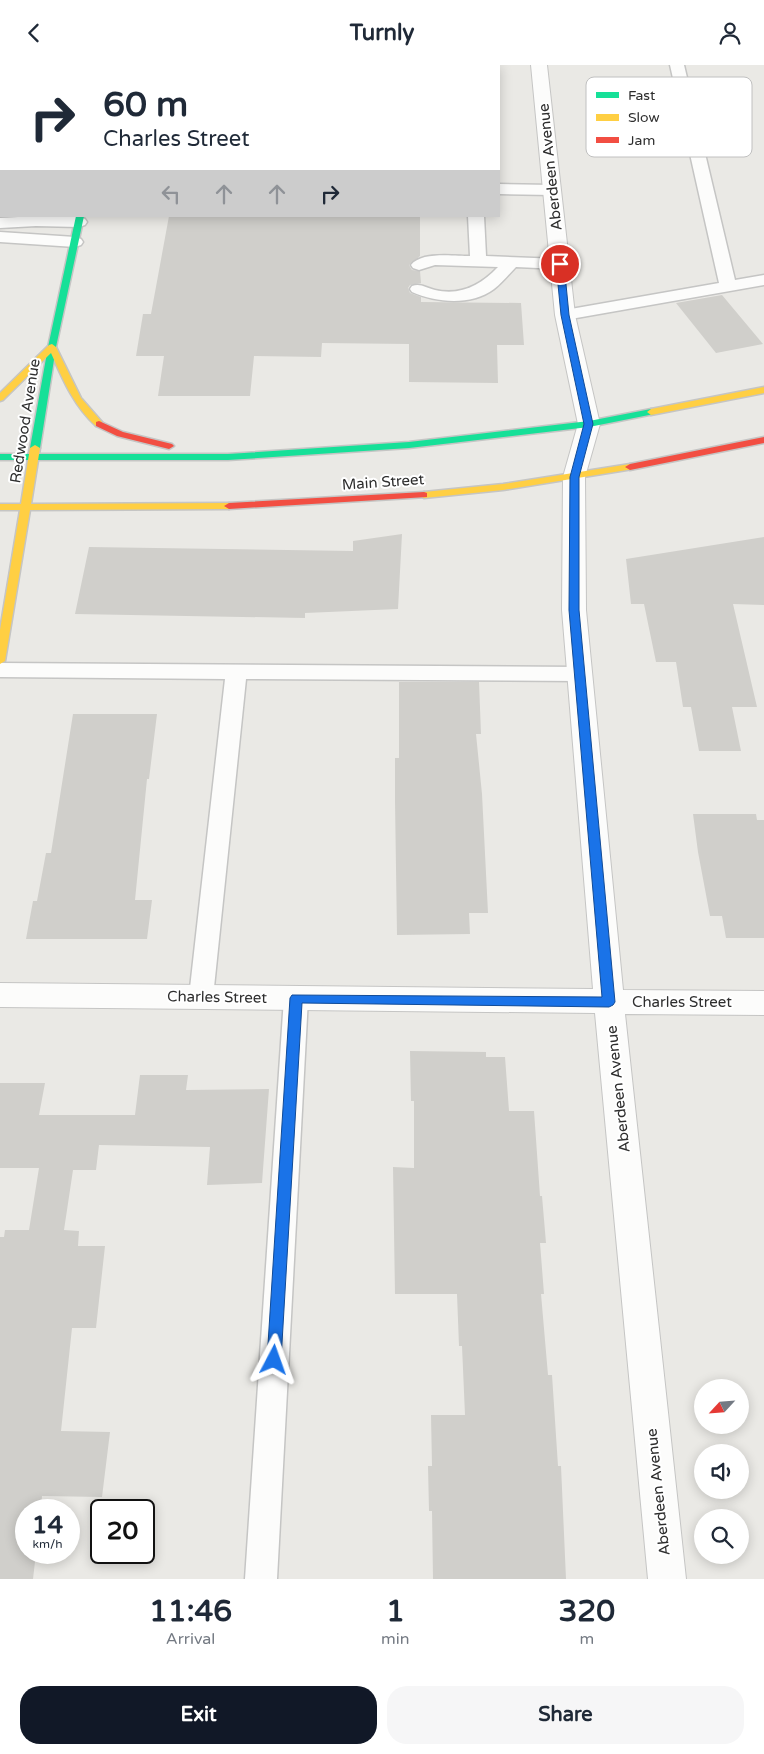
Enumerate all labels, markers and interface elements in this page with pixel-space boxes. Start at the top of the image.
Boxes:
icon: back [20,19,48,47]
icon: person [716,19,744,47]
text: Turnly [350,20,414,46]
legend [586,77,752,157]
text: 60 m [103,84,188,126]
icon: right [20,85,85,150]
text: Fast [628,87,656,104]
street label: Aberdeen Avenue [534,103,566,231]
text: Slow [628,109,660,126]
text: Charles Street [103,126,250,152]
text: Jam [628,132,655,149]
icon: left [157,180,185,208]
icon: ahead [210,180,238,208]
icon: ahead [263,180,291,208]
icon: right [316,180,344,208]
pin [539,243,581,285]
icon: arrive [546,250,574,278]
street label: Redwood Avenue [6,358,44,484]
street label: Main Street [341,470,425,494]
street label: Charles Street [167,987,267,1007]
street label: Charles Street [632,993,732,1011]
street label: Aberdeen Avenue [602,1025,634,1153]
position arrow [247,1333,299,1385]
north arrow [694,1379,749,1434]
map controls [694,1379,749,1564]
street label: Aberdeen Avenue [642,1428,674,1556]
button: sound [694,1444,749,1499]
speed limit sign: 20 [90,1499,155,1564]
button: search [694,1509,749,1564]
text: 14 [32,1510,63,1540]
text: km/h [32,1537,63,1551]
text: 11:46 [149,1593,232,1630]
text: 1 [386,1593,405,1630]
text: 320 [559,1593,615,1630]
text: Arrival [166,1629,215,1649]
text: min [381,1629,410,1649]
text: m [579,1629,594,1649]
button: Exit [20,1686,377,1744]
button: Share [387,1686,744,1744]

